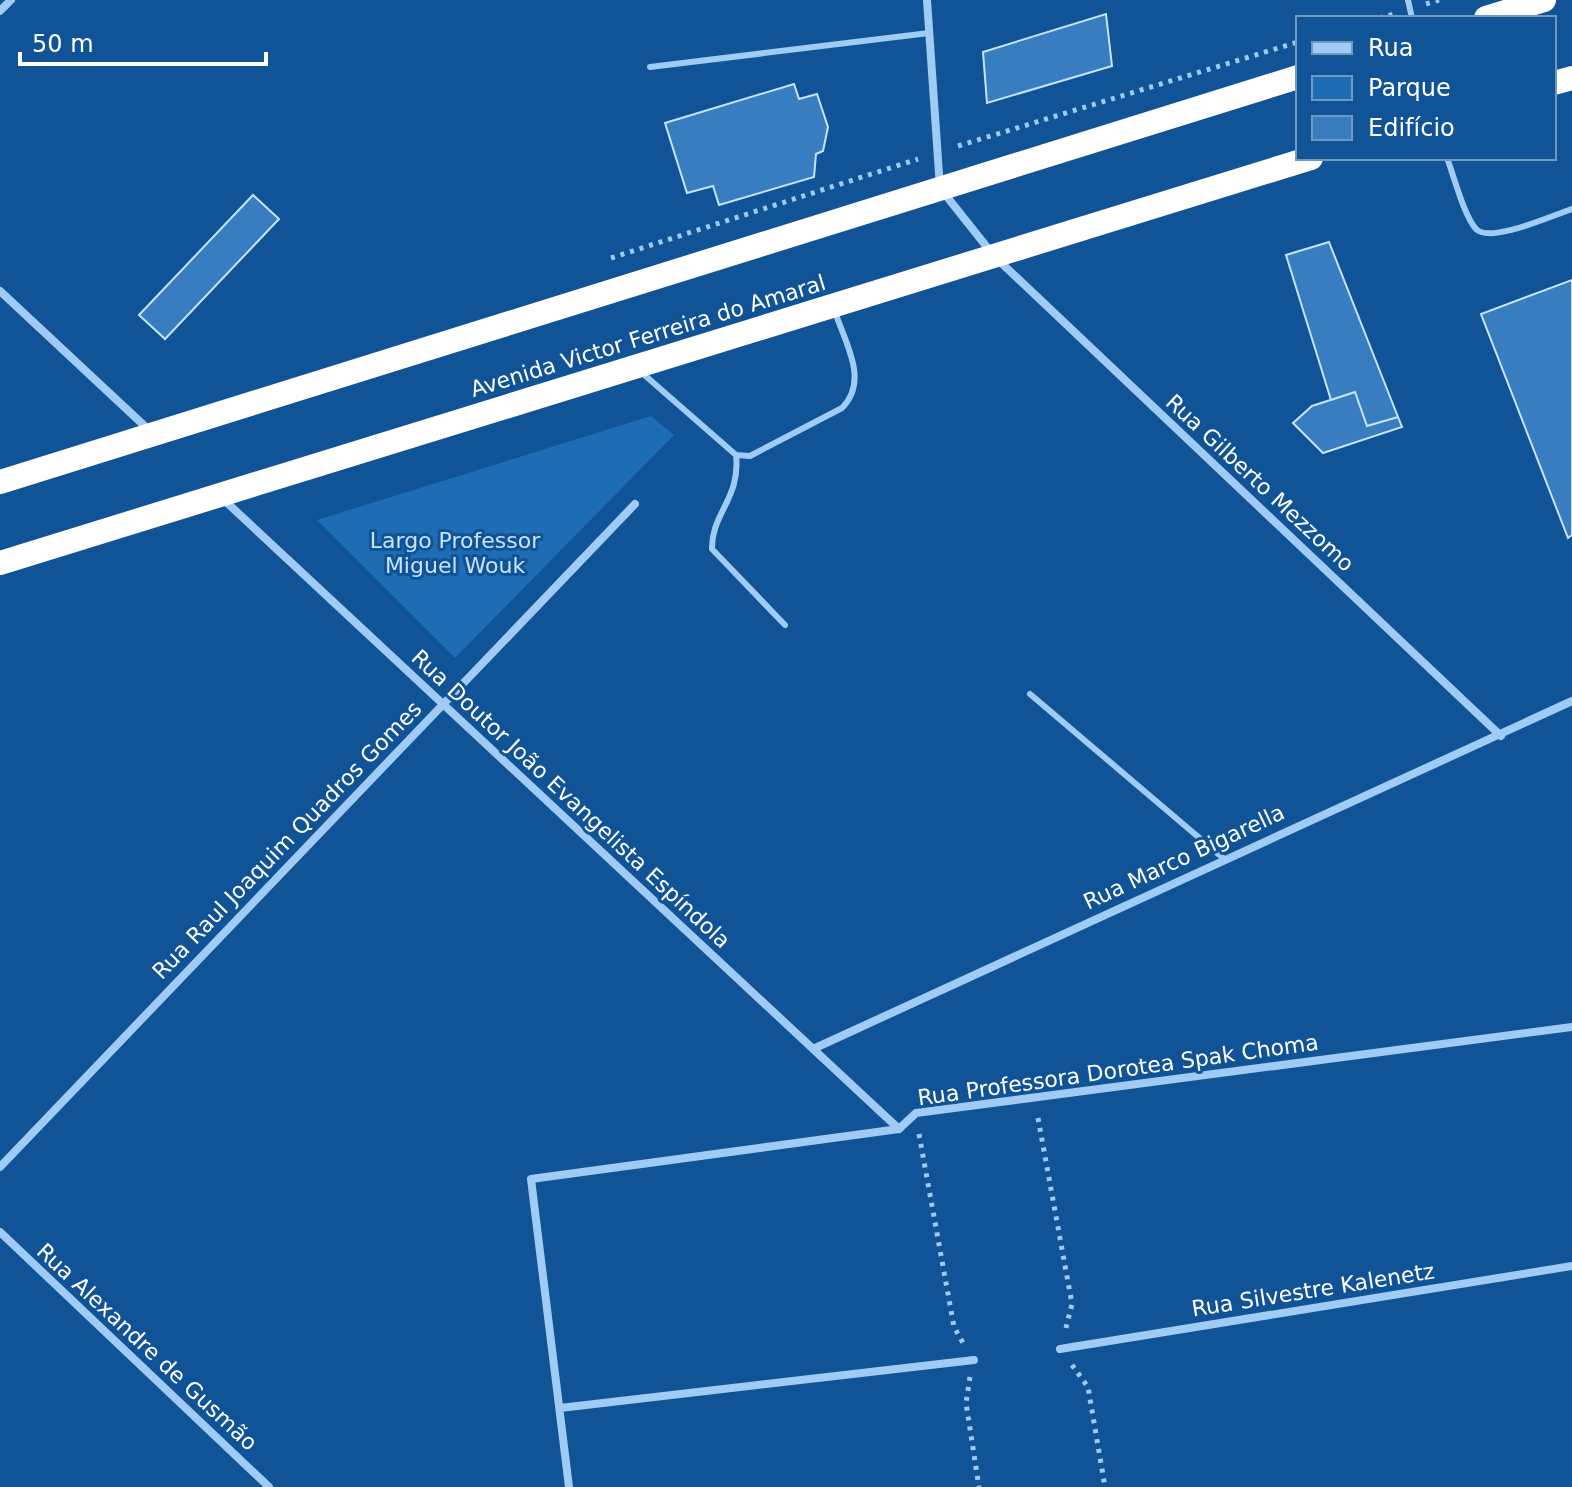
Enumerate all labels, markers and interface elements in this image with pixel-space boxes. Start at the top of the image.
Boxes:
scale bar [20,16,266,66]
legend [1296,16,1556,160]
text: 50 m [32,30,94,58]
text: Rua [1368,34,1414,62]
text: Parque [1368,74,1451,102]
text: Edifício [1368,114,1455,142]
street label: Avenida Victor Ferreira do Amaral [467,270,829,402]
street label: Rua Gilberto Mezzomo [1161,389,1359,577]
park label: Largo Professor Miguel Wouk [370,528,541,578]
street label: Rua Doutor João Evangelista Espíndola [407,645,735,953]
street label: Rua Raul Joaquim Quadros Gomes [147,696,427,984]
street label: Rua Marco Bigarella [1080,799,1288,915]
street label: Rua Professora Dorotea Spak Choma [916,1029,1320,1111]
street label: Rua Alexandre de Gusmão [32,1238,262,1456]
street label: Rua Silvestre Kalenetz [1190,1258,1436,1322]

